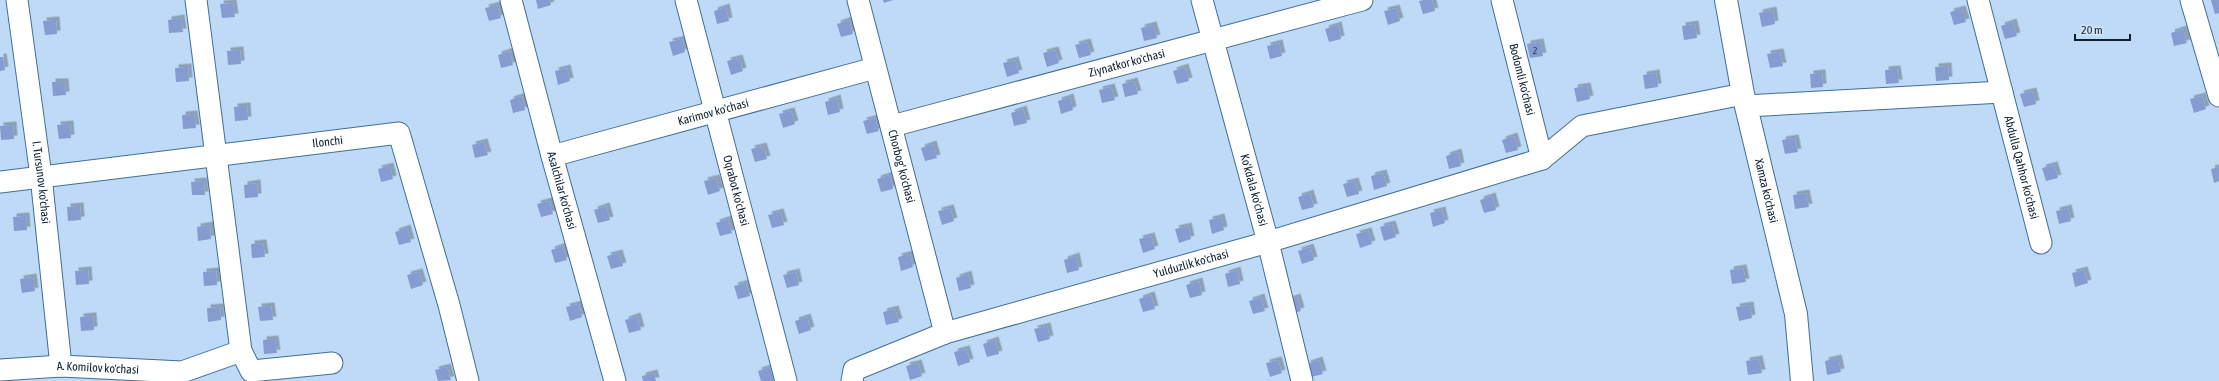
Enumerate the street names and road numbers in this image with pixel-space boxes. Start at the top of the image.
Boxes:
street label: Bodomli ko'chasi [1506,42,1538,117]
street label: Ziynatkor ko'chasi [1087,46,1166,80]
street label: Karimov ko'chasi [676,96,750,128]
street label: Abdulla Qahhor ko'chasi [2001,114,2042,221]
street label: Chorbog' ko'chasi [885,128,918,205]
street label: Ilonchi [311,133,344,151]
street label: I. Tursunov ko'chasi [29,140,53,225]
street label: Asalchilar ko'chasi [544,150,579,231]
street label: Ko'kdala ko'chasi [1237,152,1270,228]
street label: Oqrabot ko'chasi [720,154,752,227]
street label: Xamza ko'chasi [1752,157,1781,224]
street label: Yulduzlik ko'chasi [1152,246,1230,281]
street label: A. Komilov ko'chasi [56,359,139,377]

